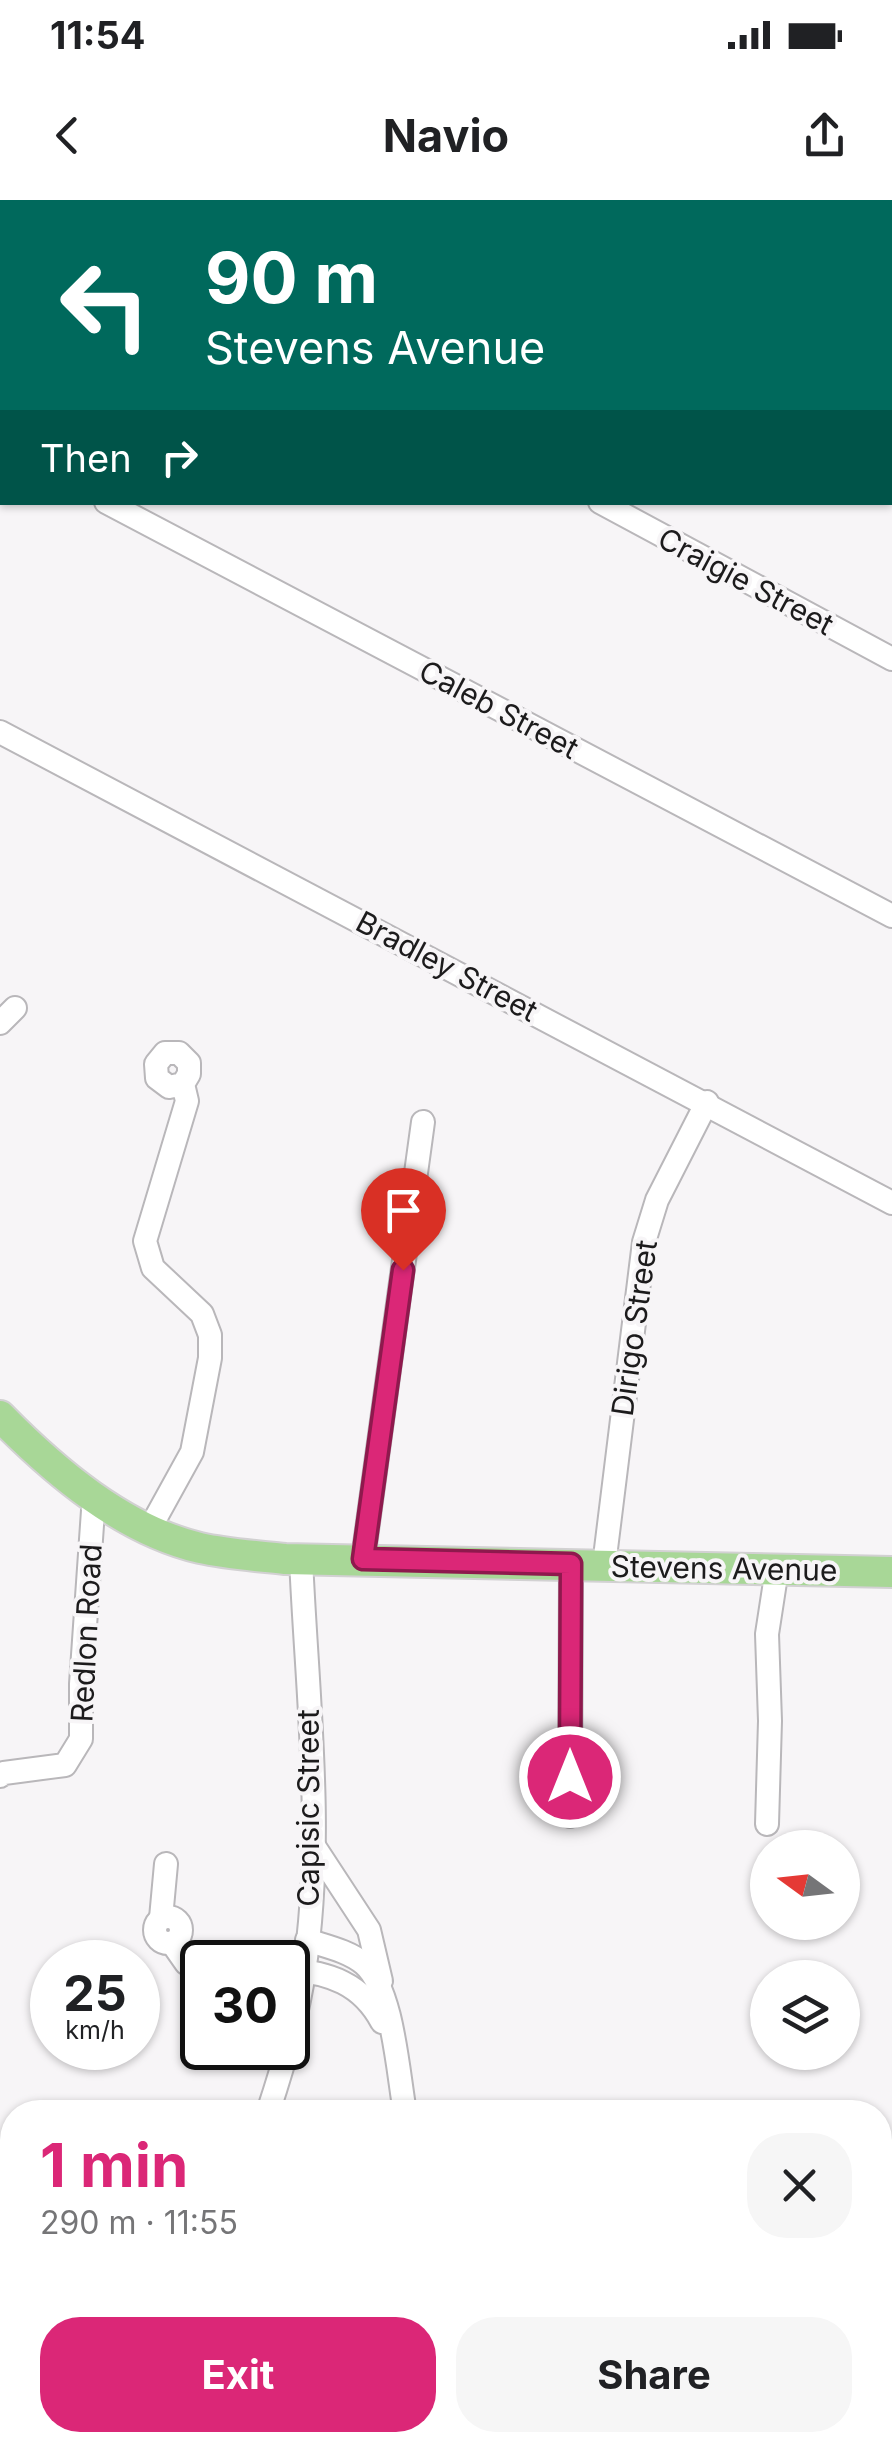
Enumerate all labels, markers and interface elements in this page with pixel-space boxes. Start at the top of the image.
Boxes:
text: 11:54 [50,12,145,58]
icon: back [40,108,95,163]
text: Navio [383,108,509,163]
icon: share [797,108,852,163]
text: 90 m [205,235,378,320]
icon: left [40,240,170,370]
text: Stevens Avenue [205,320,545,375]
icon: right [152,430,207,485]
text: Then [40,435,132,481]
street label: Craigie Street [652,520,840,642]
street label: Caleb Street [413,652,585,766]
street label: Bradley Street [350,903,544,1029]
pin [361,1168,446,1271]
icon: arrive [376,1183,431,1238]
street label: Dirigo Street [604,1237,664,1418]
street label: Redlon Road [63,1543,109,1723]
street label: Stevens Avenue [610,1548,838,1588]
street label: Capisic Street [290,1709,326,1907]
position arrow [518,1725,622,1829]
north arrow [750,1830,860,1940]
map controls [750,1830,860,2070]
speed limit sign: 30 [180,1940,310,2070]
button: layers [750,1960,860,2070]
text: 25 [63,1963,127,2023]
text: km/h [65,2015,125,2045]
text: 1 min [40,2129,188,2201]
button: close [747,2133,852,2238]
text: 290 m · 11:55 [40,2203,238,2242]
button: Exit [40,2317,436,2432]
button: Share [456,2317,852,2432]

